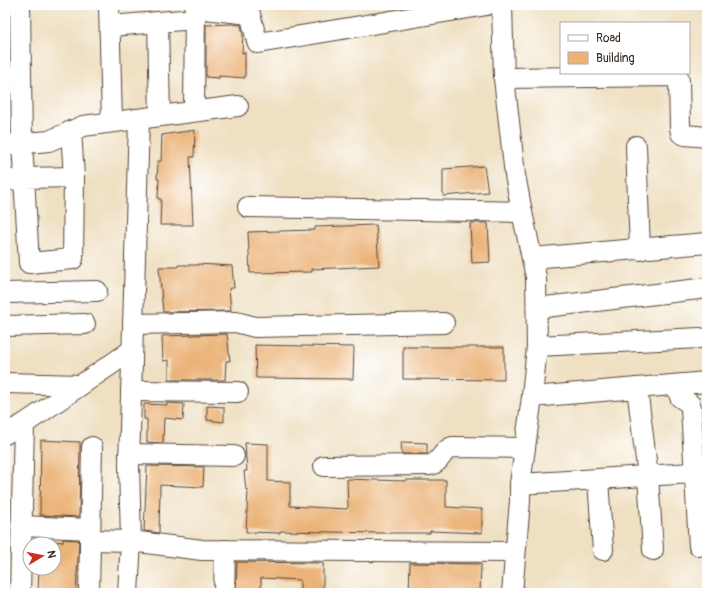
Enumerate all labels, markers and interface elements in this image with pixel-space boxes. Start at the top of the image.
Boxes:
legend [560,22,690,74]
text: Road [596,31,621,46]
text: Building [596,51,635,66]
north arrow [22,536,62,576]
text: N [44,550,59,560]

